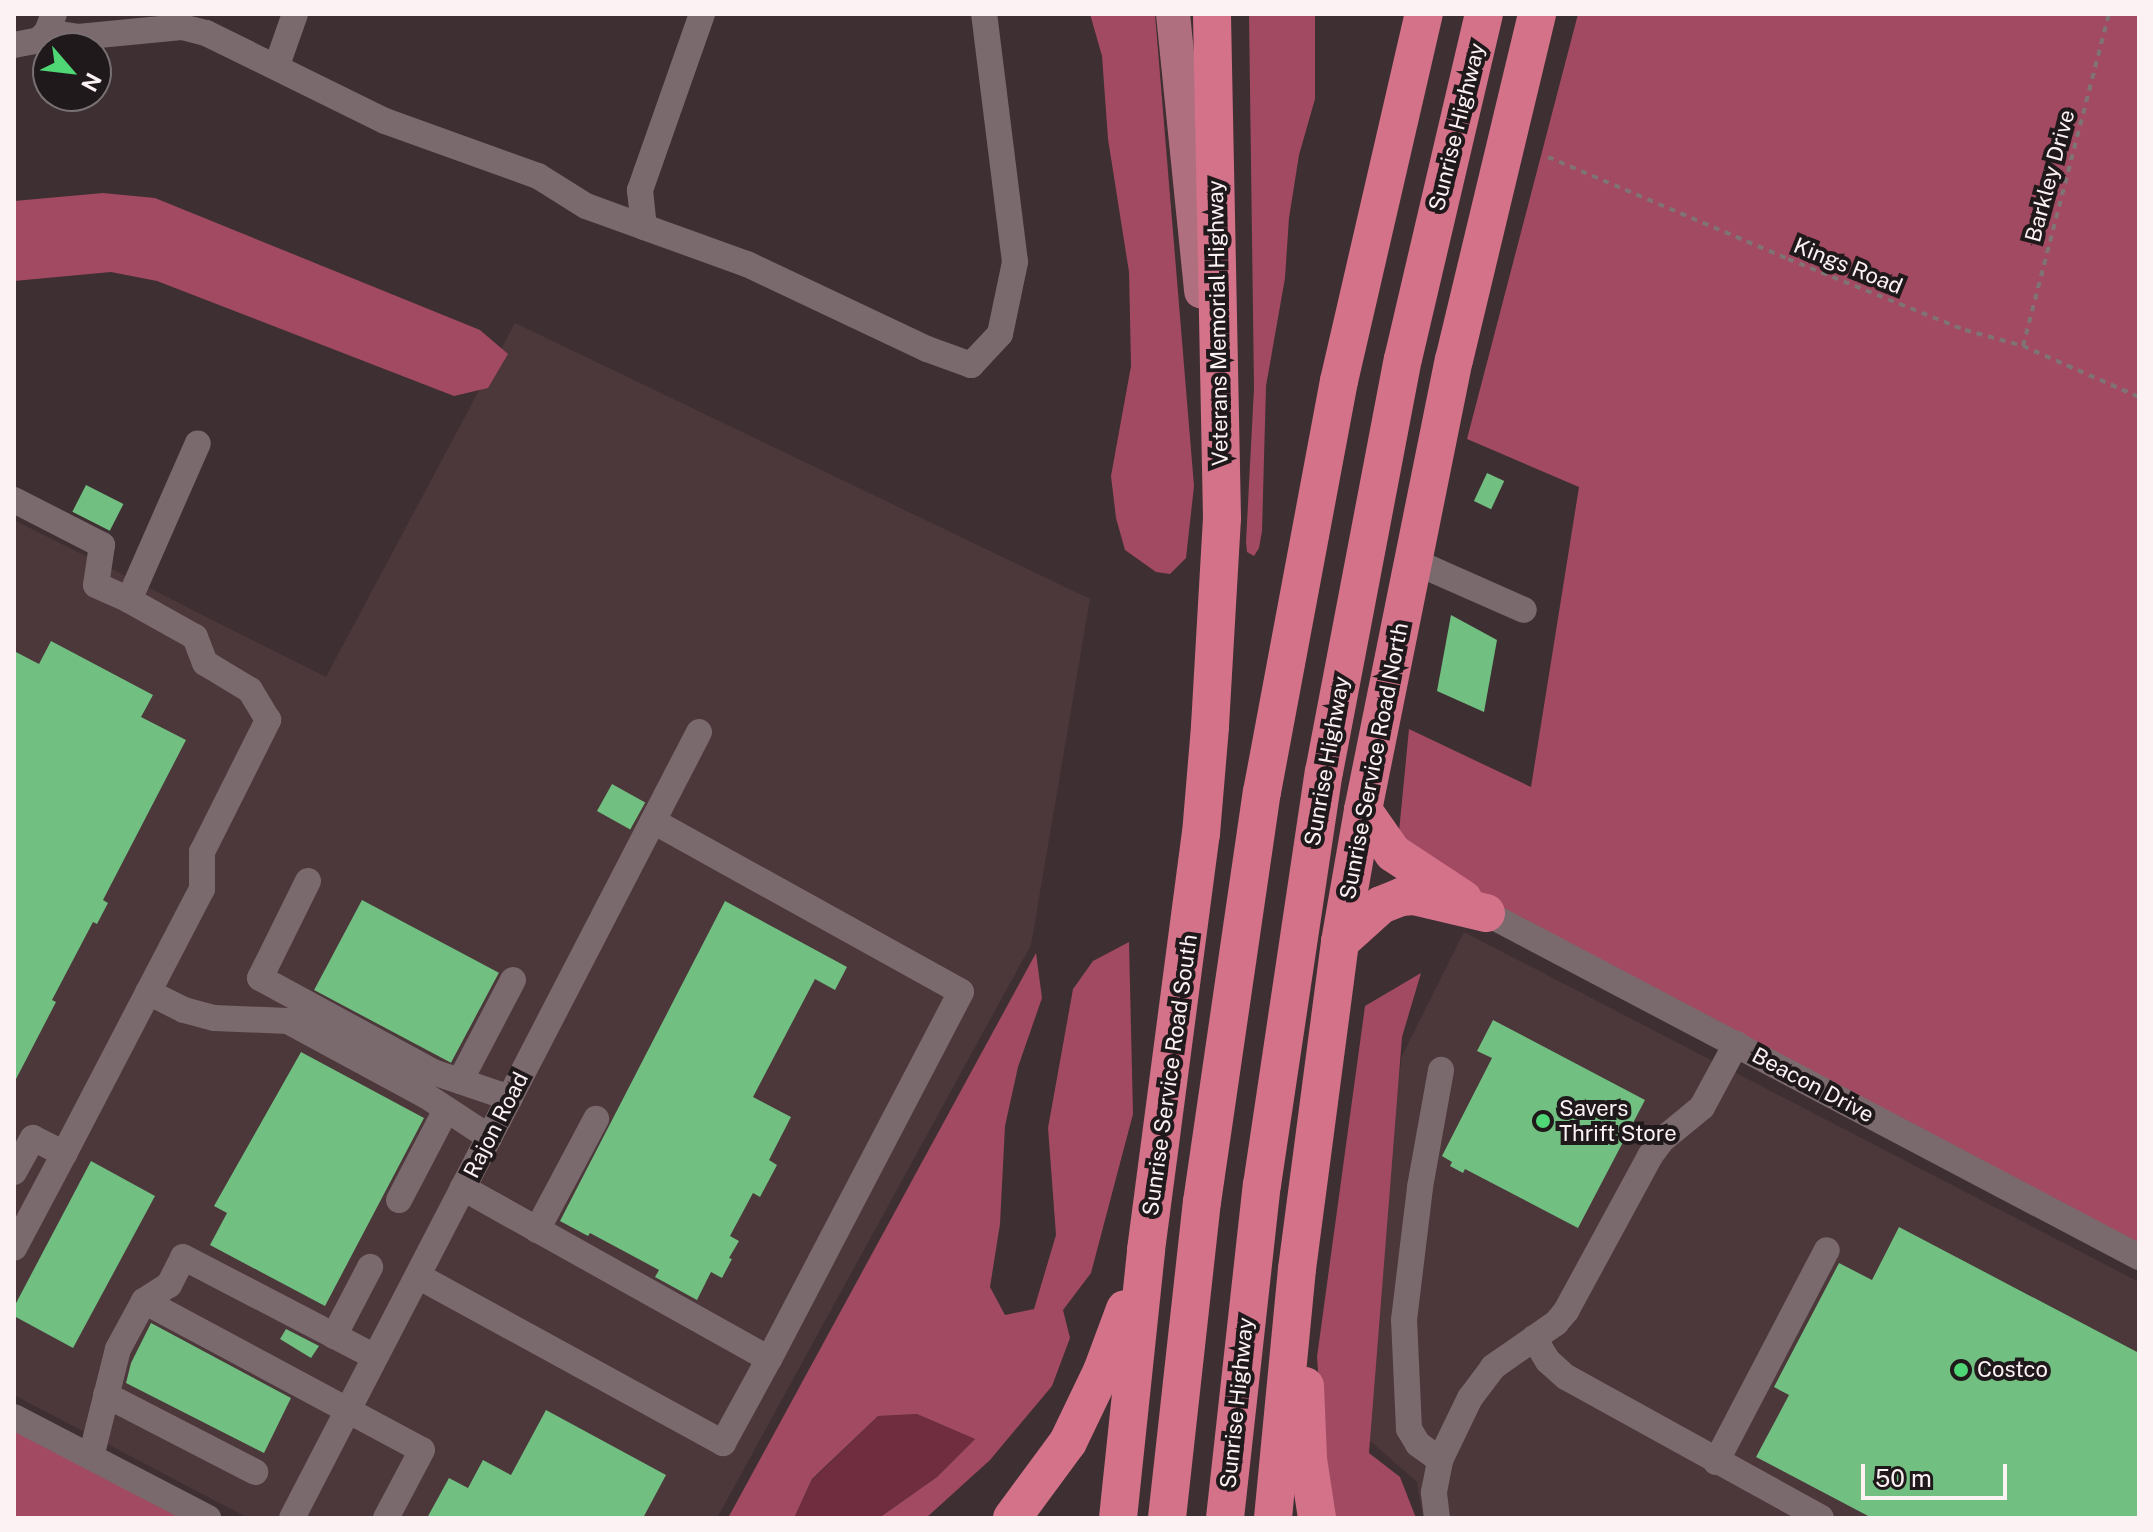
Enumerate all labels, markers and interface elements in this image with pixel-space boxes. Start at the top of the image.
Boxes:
north arrow [32,32,112,112]
street label: Sunrise Highway [1423,40,1491,214]
text: N [76,69,107,96]
street label: Barkley Drive [2020,107,2080,245]
street label: Veterans Memorial Highway [1202,180,1234,466]
street label: Kings Road [1790,232,1906,300]
street label: Sunrise Service Road North [1334,620,1414,902]
street label: Sunrise Highway [1299,674,1355,848]
street label: Sunrise Service Road South [1137,932,1203,1218]
street label: Beacon Drive [1748,1042,1878,1128]
street label: Rajon Road [458,1068,534,1182]
place label: Savers Thrift Store [1559,1095,1677,1146]
marker: Savers Thrift Store [1534,1112,1552,1130]
street label: Sunrise Highway [1215,1316,1259,1490]
place label: Costco [1977,1357,2048,1383]
marker: Costco [1952,1361,1970,1379]
scale bar [1865,1448,2011,1498]
text: 50 m [1875,1464,1932,1492]

